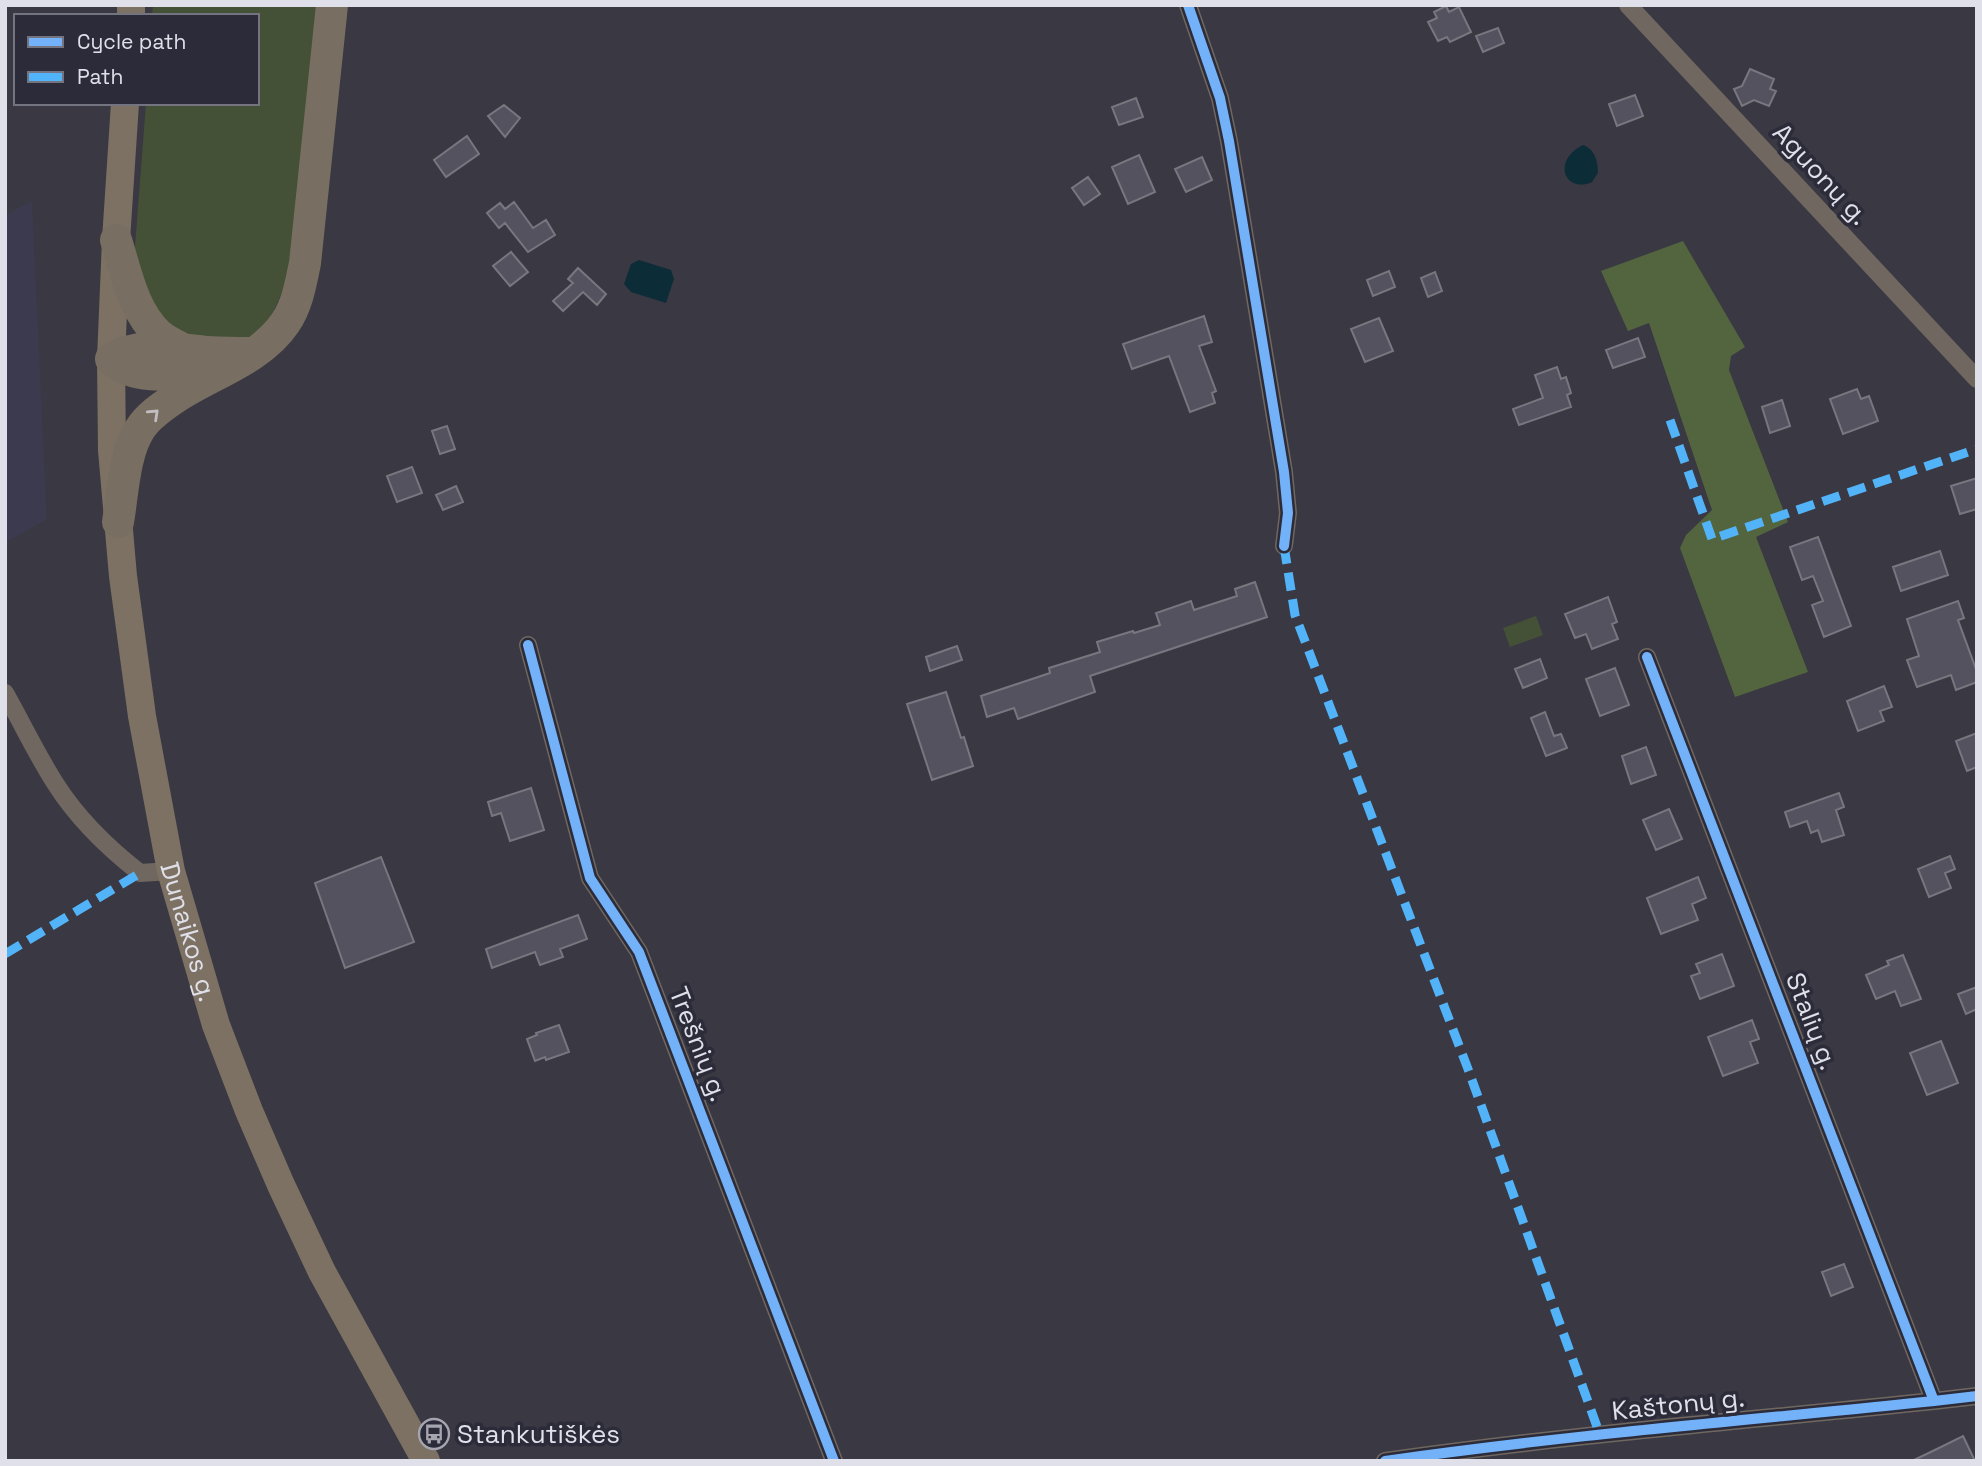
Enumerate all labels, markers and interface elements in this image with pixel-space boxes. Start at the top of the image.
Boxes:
legend [14,14,259,105]
text: Cycle path [77,28,186,55]
text: Path [77,63,123,90]
street label: Aguonų g. [1765,116,1877,232]
one-way arrow [146,410,159,422]
street label: Dunaikos g. [152,858,225,1005]
street label: Stalių g. [1778,968,1846,1074]
street label: Trešnių g. [662,982,736,1106]
street label: Kaštonų g. [1610,1380,1746,1428]
bus stop icon: Stankutiškės [417,1417,451,1451]
place label: Stankutiškės [457,1417,620,1451]

